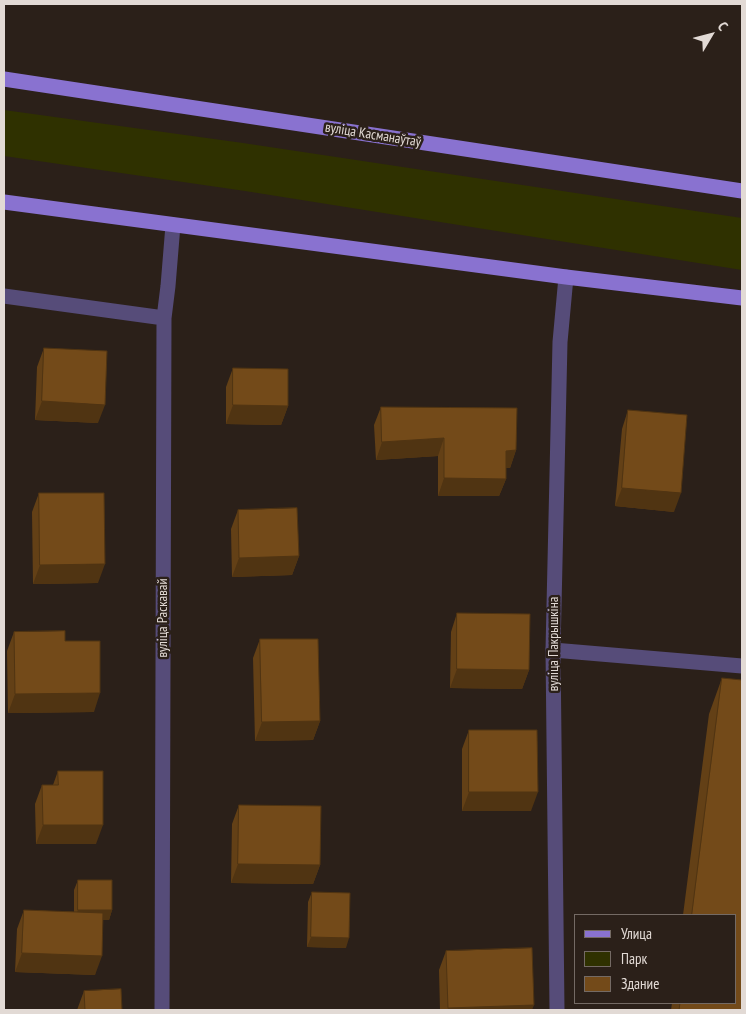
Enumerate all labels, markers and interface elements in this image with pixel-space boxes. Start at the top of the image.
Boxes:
north arrow [686,10,736,60]
text: С [714,18,732,34]
street label: вуліца Касманаўтаў [324,119,422,151]
street label: вуліца Раскавай [155,578,171,658]
street label: вуліца Пакрышкіна [546,597,562,691]
legend [574,914,736,1004]
text: Улица [621,924,652,943]
text: Парк [621,949,647,968]
text: Здание [621,974,659,993]

